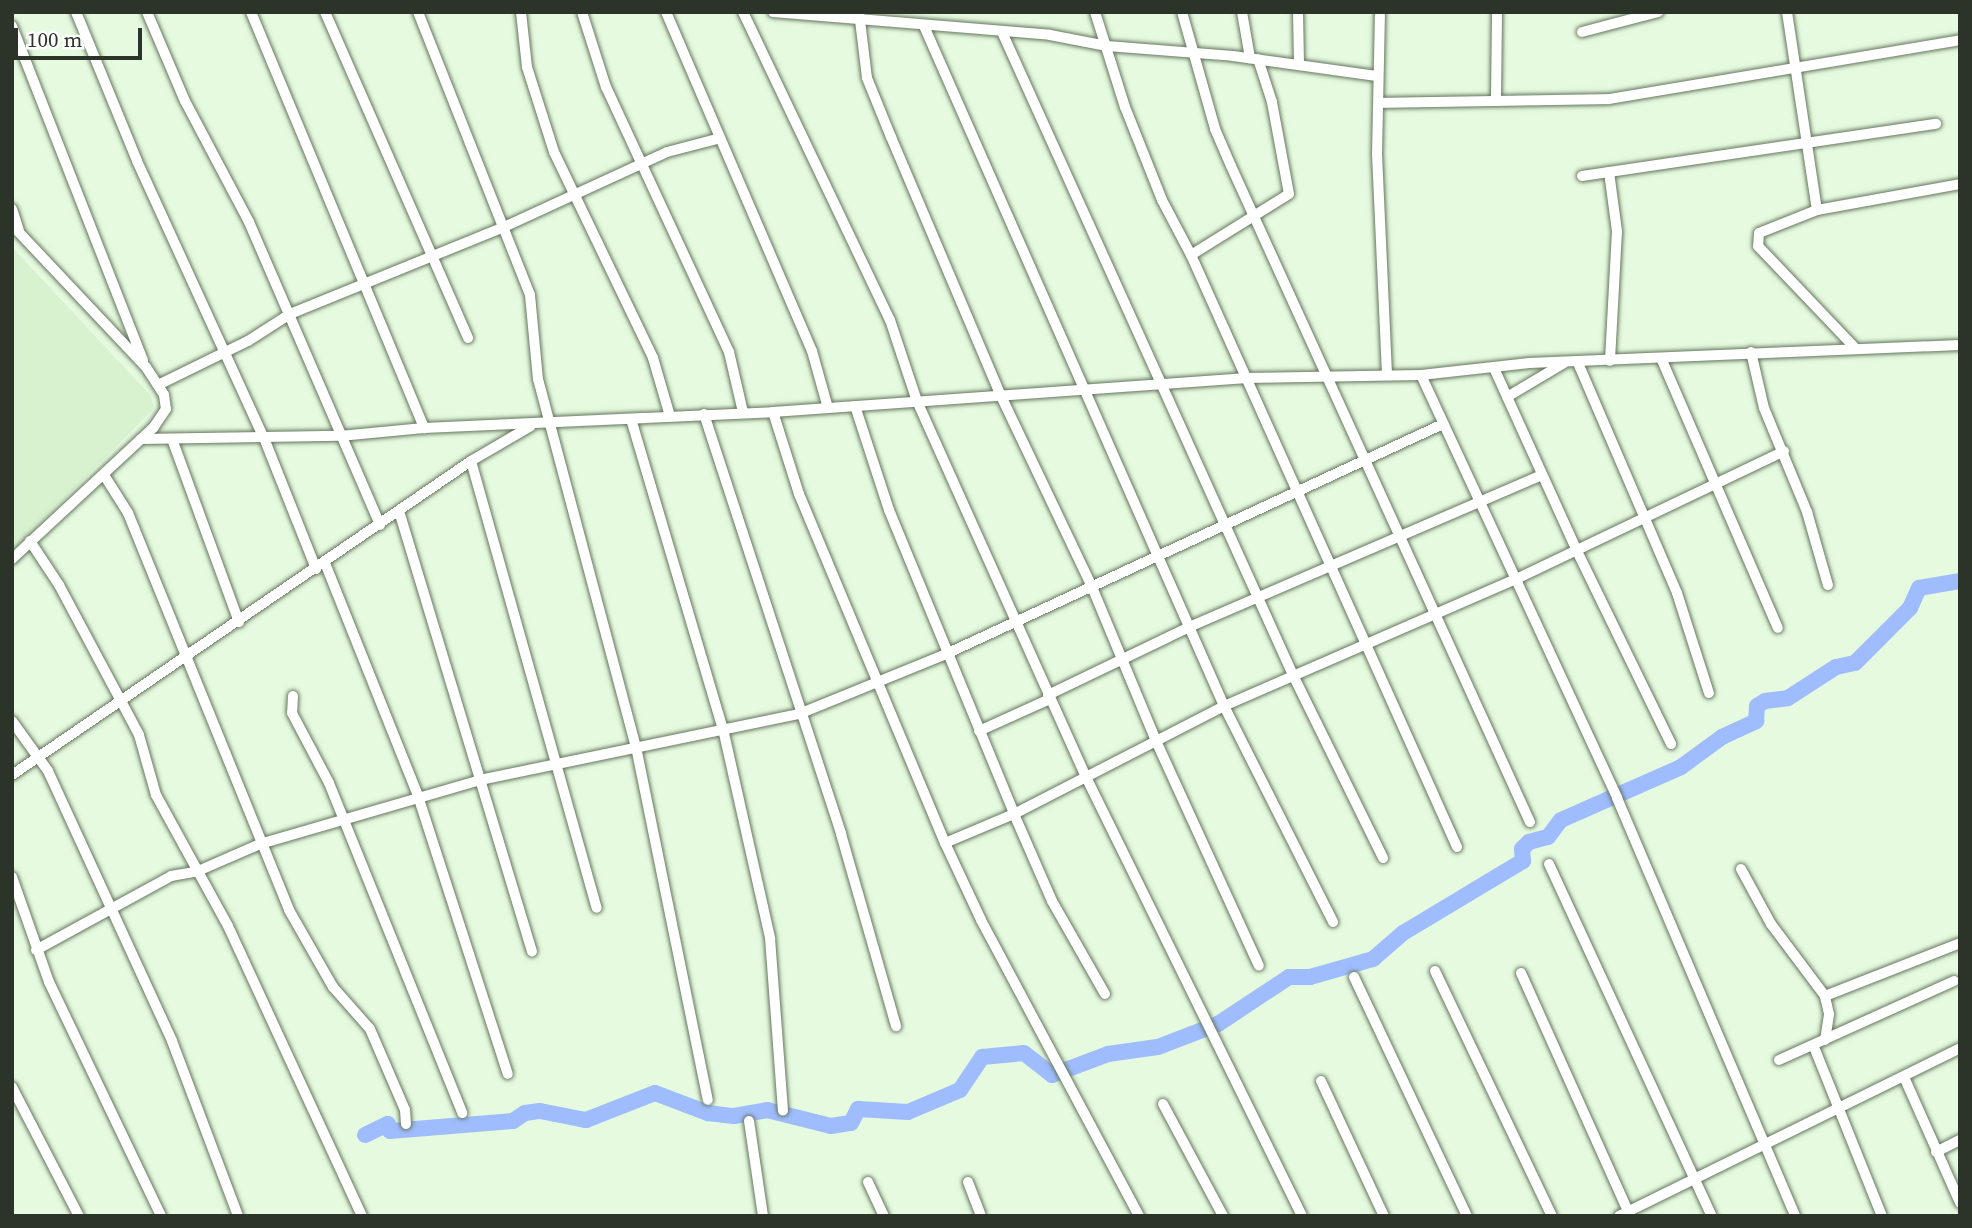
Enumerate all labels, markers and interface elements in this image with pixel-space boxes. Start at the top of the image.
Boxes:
scale bar [18,14,145,58]
text: 100 m [27,25,82,54]

